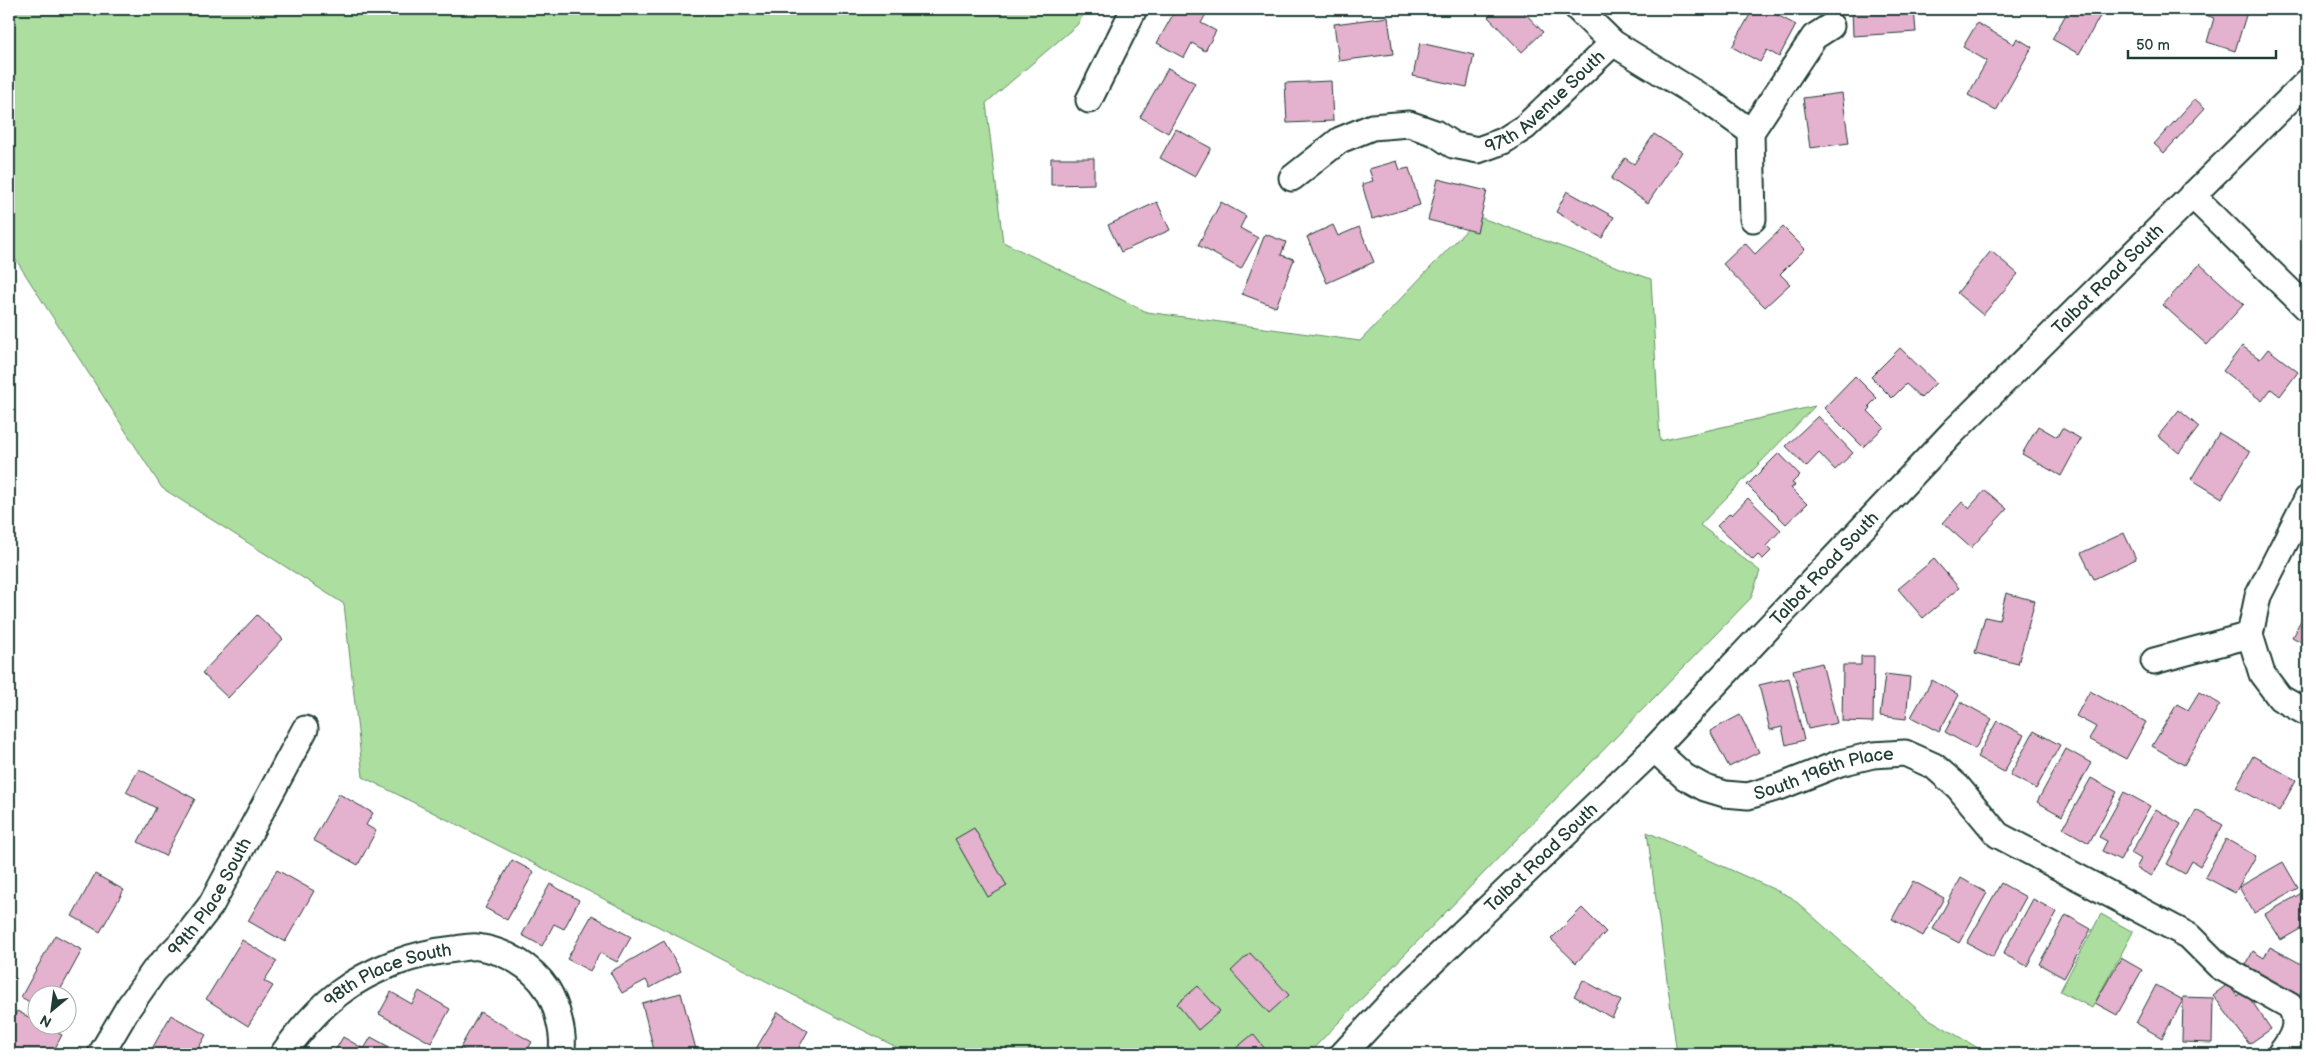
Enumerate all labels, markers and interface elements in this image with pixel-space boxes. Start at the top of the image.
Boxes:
scale bar [2128,28,2276,60]
text: 50 m [2136,36,2170,55]
street label: 97th Avenue South [1482,46,1610,158]
street label: Talbot Road South [2048,220,2168,339]
street label: Talbot Road South [1766,508,1883,630]
street label: South 196th Place [1751,744,1894,805]
street label: Talbot Road South [1481,799,1602,917]
street label: 99th Place South [164,834,256,961]
street label: 98th Place South [320,939,453,1012]
north arrow [28,986,78,1036]
text: N [37,1011,55,1031]

